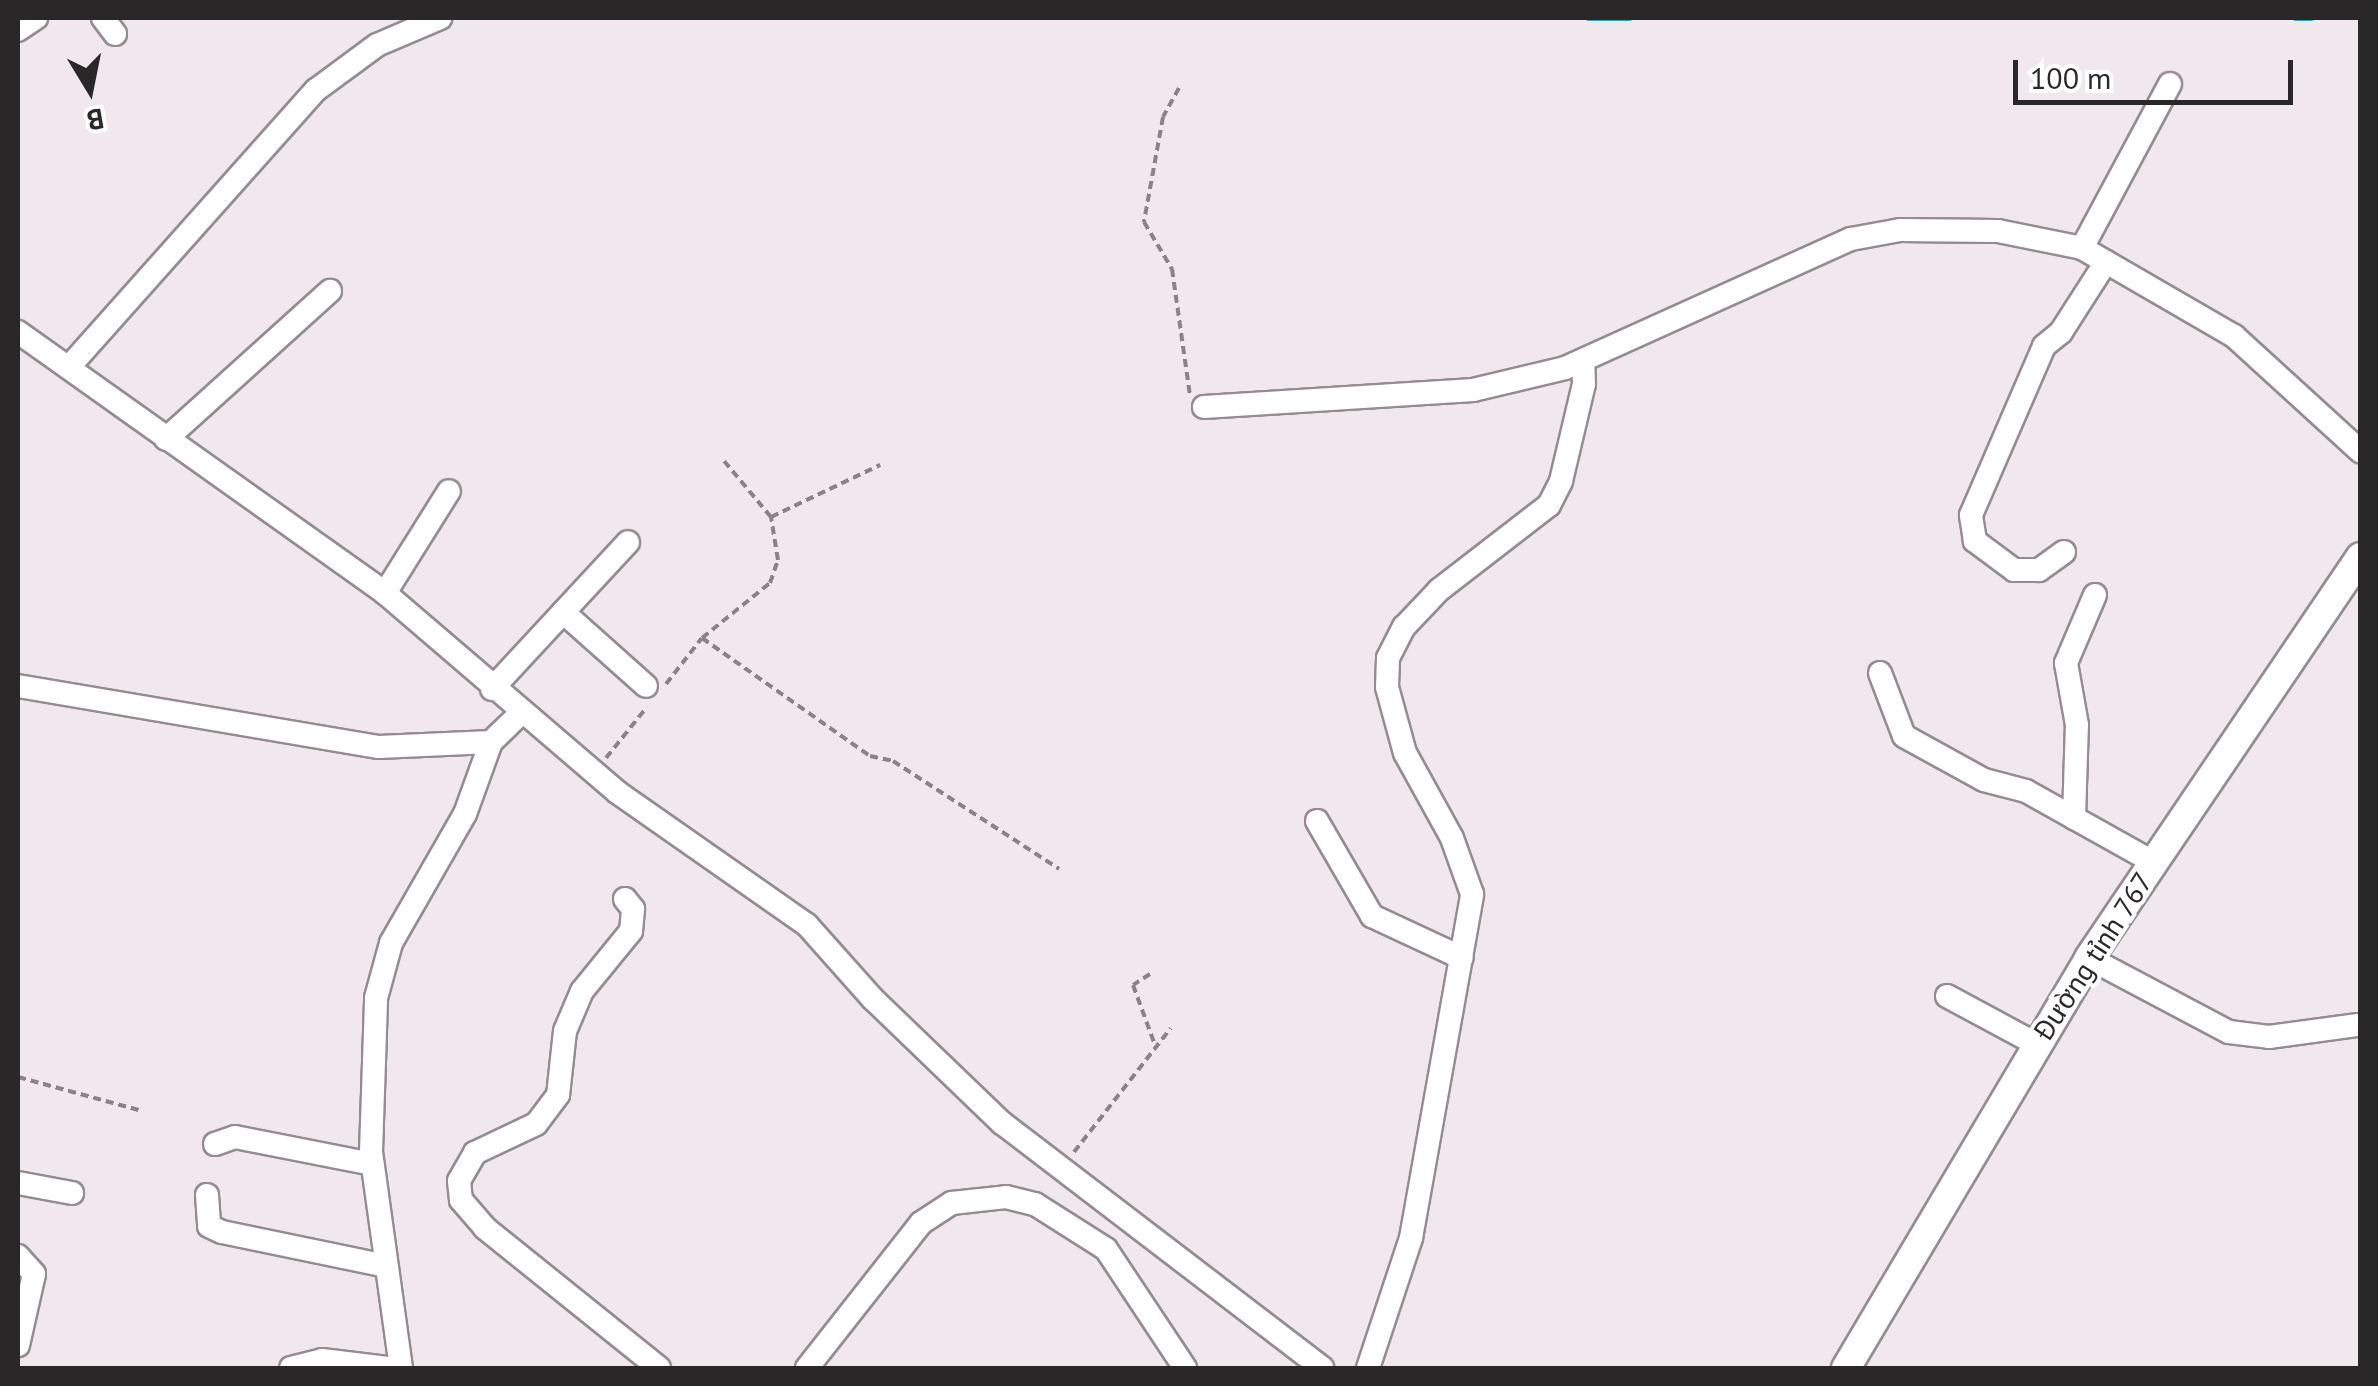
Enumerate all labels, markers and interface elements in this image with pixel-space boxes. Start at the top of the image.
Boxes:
north arrow [40,40,140,140]
scale bar [2018,40,2298,102]
text: 100 m [2030,58,2111,97]
text: B [84,100,107,140]
street label: Đường tỉnh 767 [2026,866,2160,1046]

